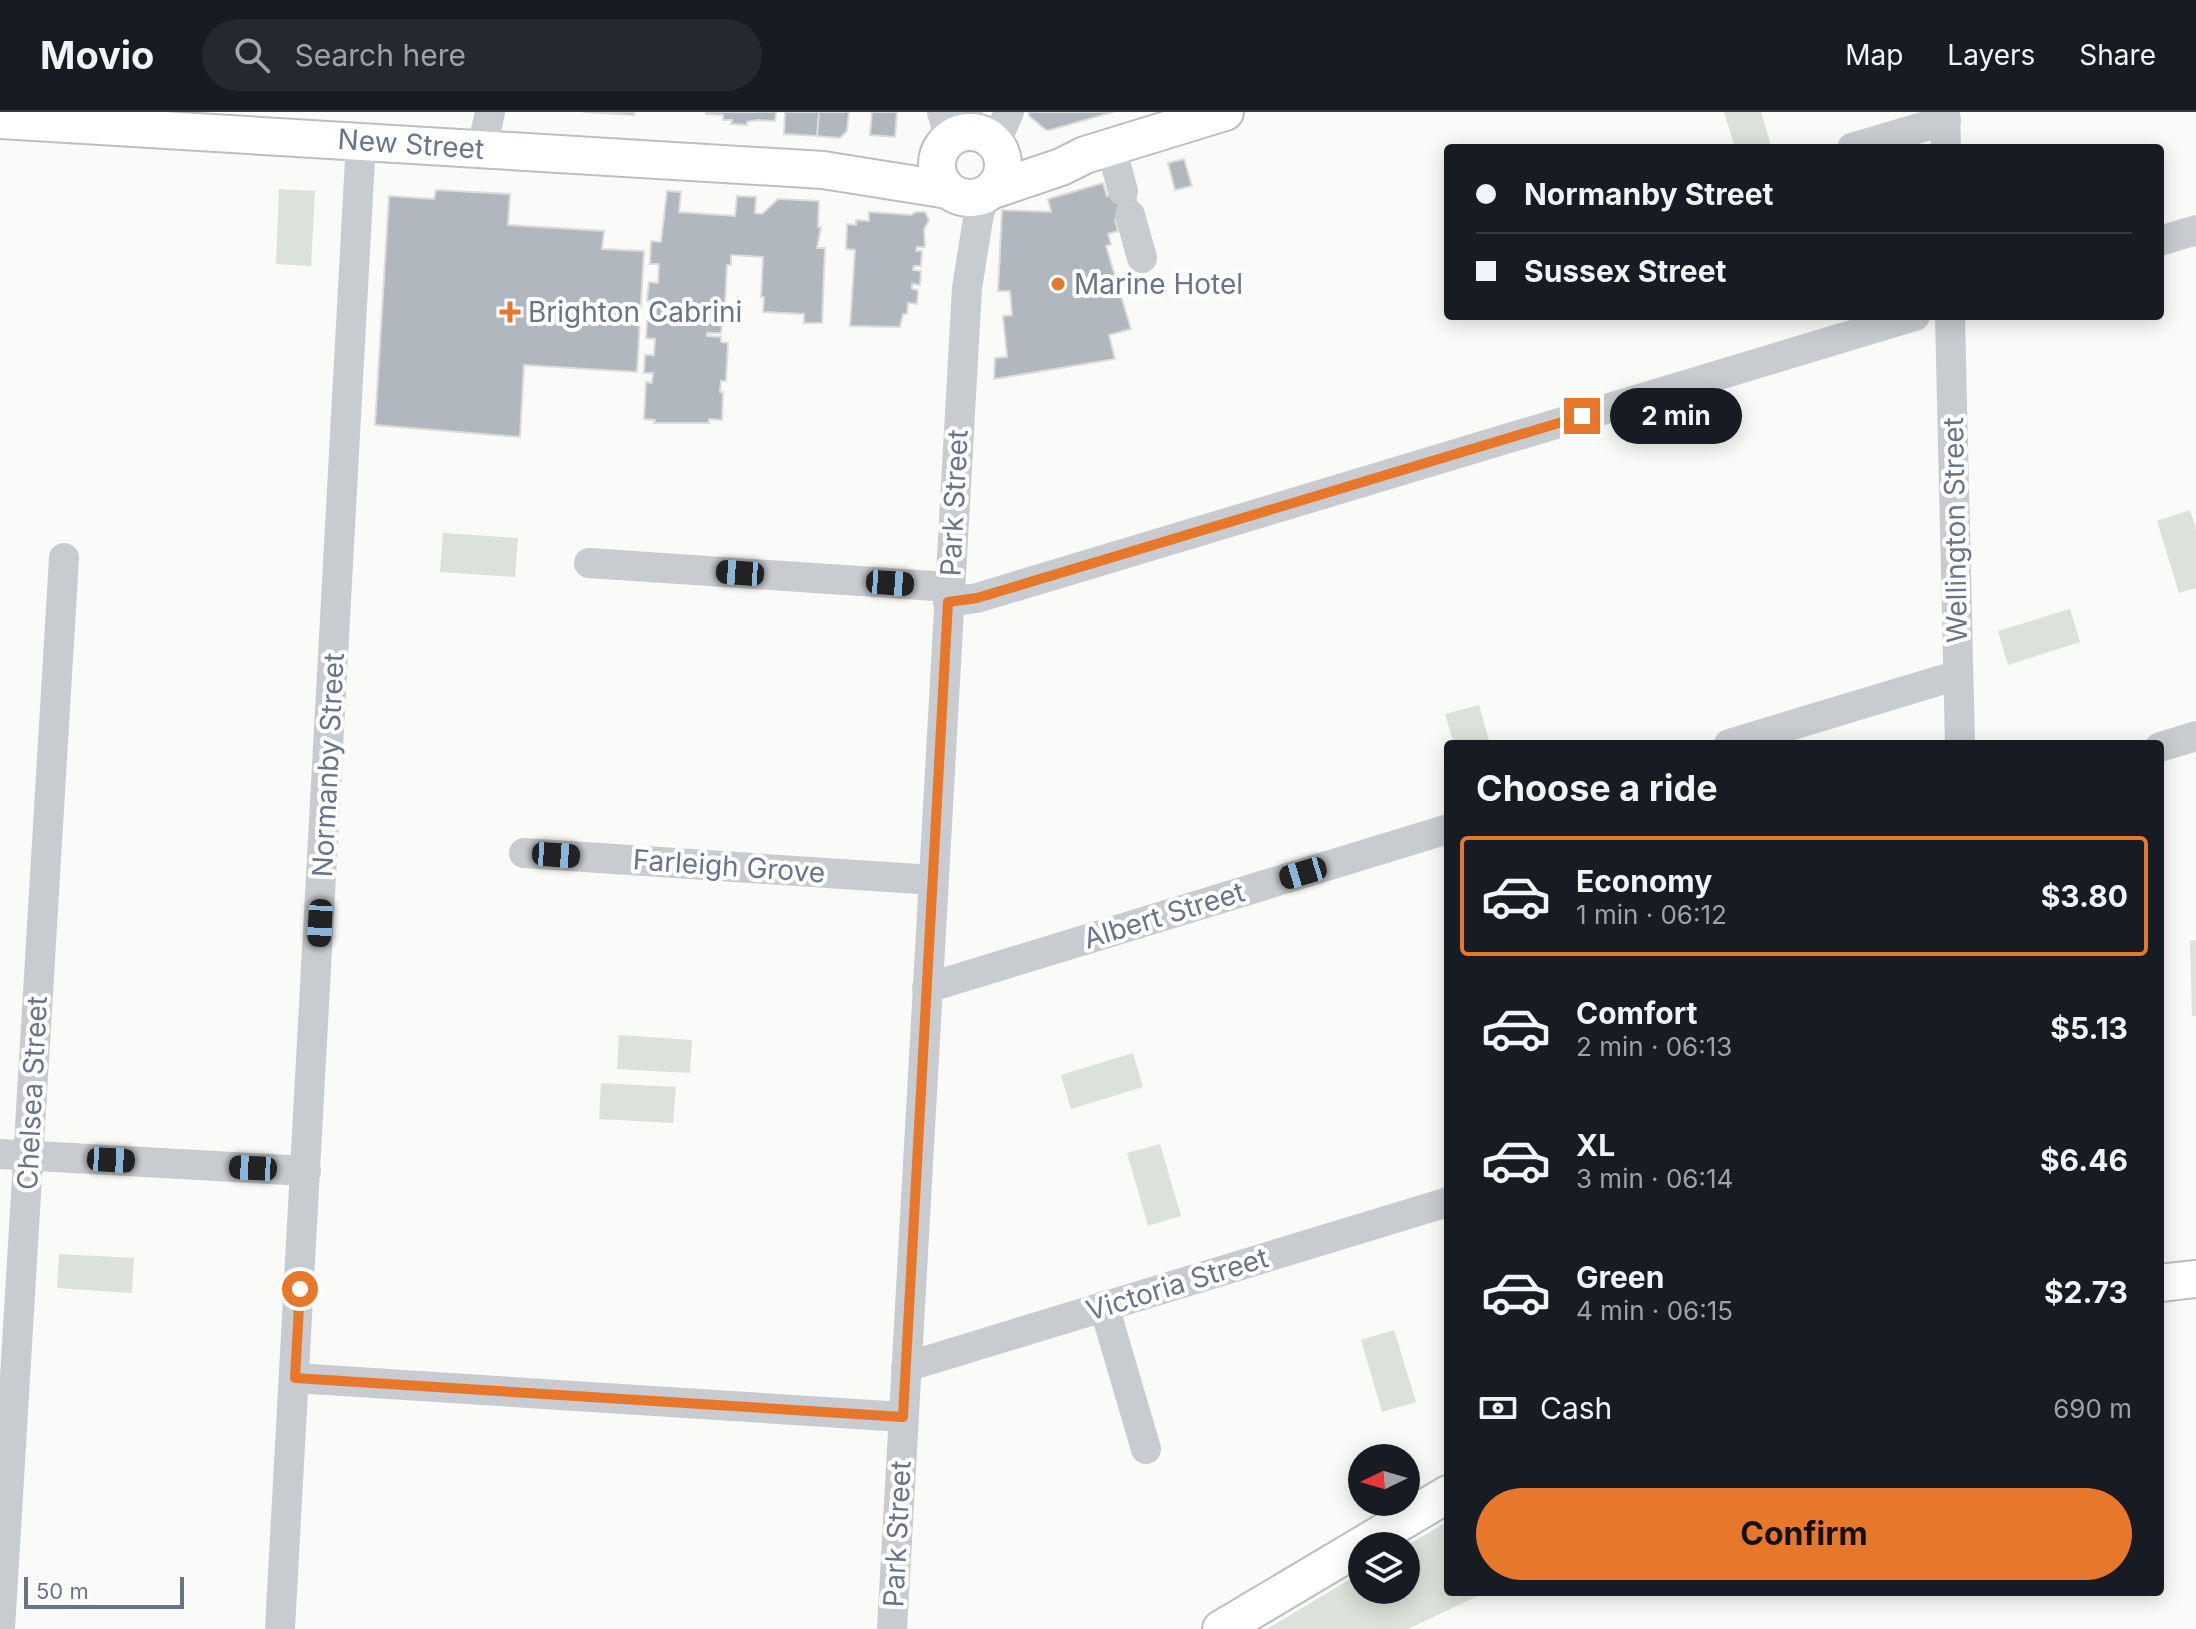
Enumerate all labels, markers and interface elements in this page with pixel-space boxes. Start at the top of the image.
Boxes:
search box [202,19,762,91]
text: Movio [40,32,154,78]
icon: search [230,33,274,77]
text: Search here [294,37,466,73]
text: Map [1845,38,1903,72]
text: Layers [1947,38,2035,72]
text: Share [2079,38,2156,72]
street label: New Street [337,122,485,166]
text: Normanby Street [1524,176,1774,212]
text: Sussex Street [1524,253,1727,289]
place label: Marine Hotel [1074,267,1243,301]
marker: Marine Hotel [1049,275,1067,293]
place label: Brighton Cabrini [528,295,742,329]
marker: Brighton Cabrini [499,301,521,323]
callout: 2 min [1610,388,1742,444]
route end [1564,398,1600,434]
text: 2 min [1641,400,1711,431]
street label: Wellington Street [1936,417,1974,643]
street label: Park Street [933,429,975,577]
car [715,559,765,587]
car [865,569,915,597]
street label: Normanby Street [305,652,351,878]
text: Choose a ride [1476,766,1718,810]
car [531,841,581,869]
street label: Farleigh Grove [632,842,826,890]
car [1277,855,1329,891]
icon: car [1480,860,1552,932]
text: Economy [1576,863,1712,899]
street label: Albert Street [1079,874,1249,956]
text: $3.80 [2041,878,2128,914]
car [307,898,333,948]
text: 1 min · 06:12 [1576,899,1727,930]
icon: car [1480,992,1552,1064]
street label: Chelsea Street [10,995,54,1191]
text: Comfort [1576,995,1697,1031]
text: $5.13 [2050,1010,2128,1046]
text: 2 min · 06:13 [1576,1031,1732,1062]
icon: car [1480,1124,1552,1196]
text: XL [1576,1127,1615,1163]
text: $6.46 [2040,1142,2128,1178]
car [86,1147,136,1173]
car [228,1155,278,1181]
text: 3 min · 06:14 [1576,1163,1733,1194]
street label: Victoria Street [1082,1240,1272,1328]
icon: car [1480,1256,1552,1328]
text: Green [1576,1259,1664,1295]
route start [282,1271,318,1307]
text: $2.73 [2044,1274,2128,1310]
text: 4 min · 06:15 [1576,1295,1733,1326]
icon: cash [1476,1386,1520,1430]
text: Cash [1540,1390,1612,1426]
text: 690 m [2053,1393,2132,1424]
north arrow [1348,1444,1420,1516]
map controls [1348,1444,1420,1604]
street label: Park Street [876,1460,918,1608]
button: Confirm [1476,1488,2132,1580]
button: layers [1348,1532,1420,1604]
scale bar [24,1573,184,1609]
text: 50 m [36,1578,89,1604]

